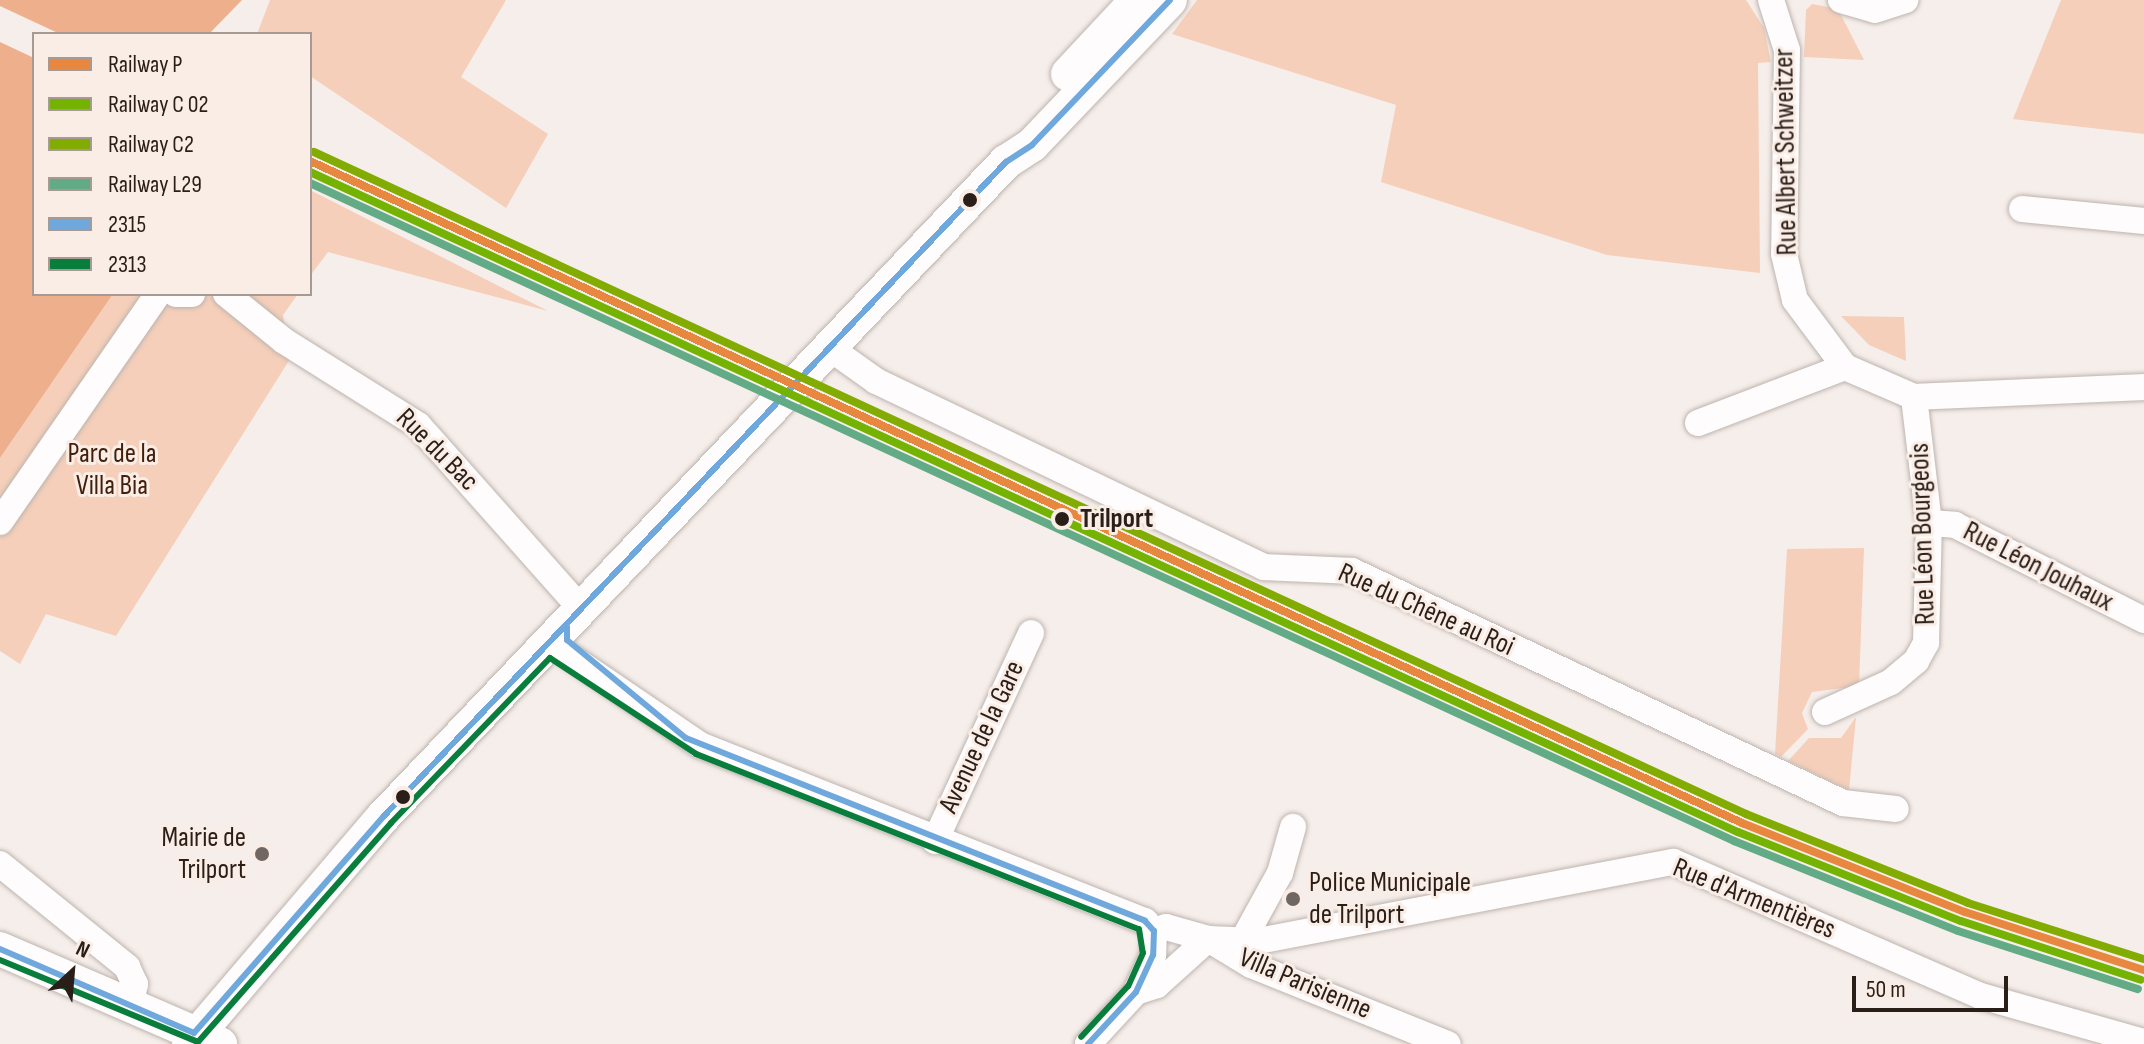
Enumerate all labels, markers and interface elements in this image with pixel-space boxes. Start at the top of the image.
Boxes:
legend [32,32,312,296]
street label: Rue Albert Schweitzer [1767,48,1805,256]
text: Railway P [108,50,182,79]
text: Railway C 02 [108,90,208,119]
text: Railway C2 [108,130,194,159]
text: Railway L29 [108,170,202,199]
unlabelled marker [962,192,978,208]
text: 2315 [108,210,146,239]
text: 2313 [108,250,146,279]
street label: Rue du Bac [389,402,485,498]
park label: Parc de la Villa Bia [68,437,156,503]
street label: Rue Léon Bourgeois [1903,442,1943,626]
place label: Trilport [1080,502,1153,536]
marker: Trilport [1051,508,1073,530]
street label: Rue Léon Jouhaux [1957,515,2119,619]
street label: Rue du Chêne au Roi [1333,556,1519,664]
street label: Avenue de la Gare [932,655,1032,819]
unlabelled marker [395,789,411,805]
place label: Mairie de Trilport [161,821,246,887]
marker: Mairie de Trilport [253,845,271,863]
street label: Rue d'Armentières [1668,851,1840,947]
place label: Police Municipale de Trilport [1309,866,1471,932]
marker: Police Municipale de Trilport [1284,890,1302,908]
north arrow [32,932,112,1012]
text: N [72,935,94,965]
street label: Villa Parisienne [1234,941,1376,1027]
scale bar [1856,960,2012,1010]
text: 50 m [1866,975,1906,1004]

